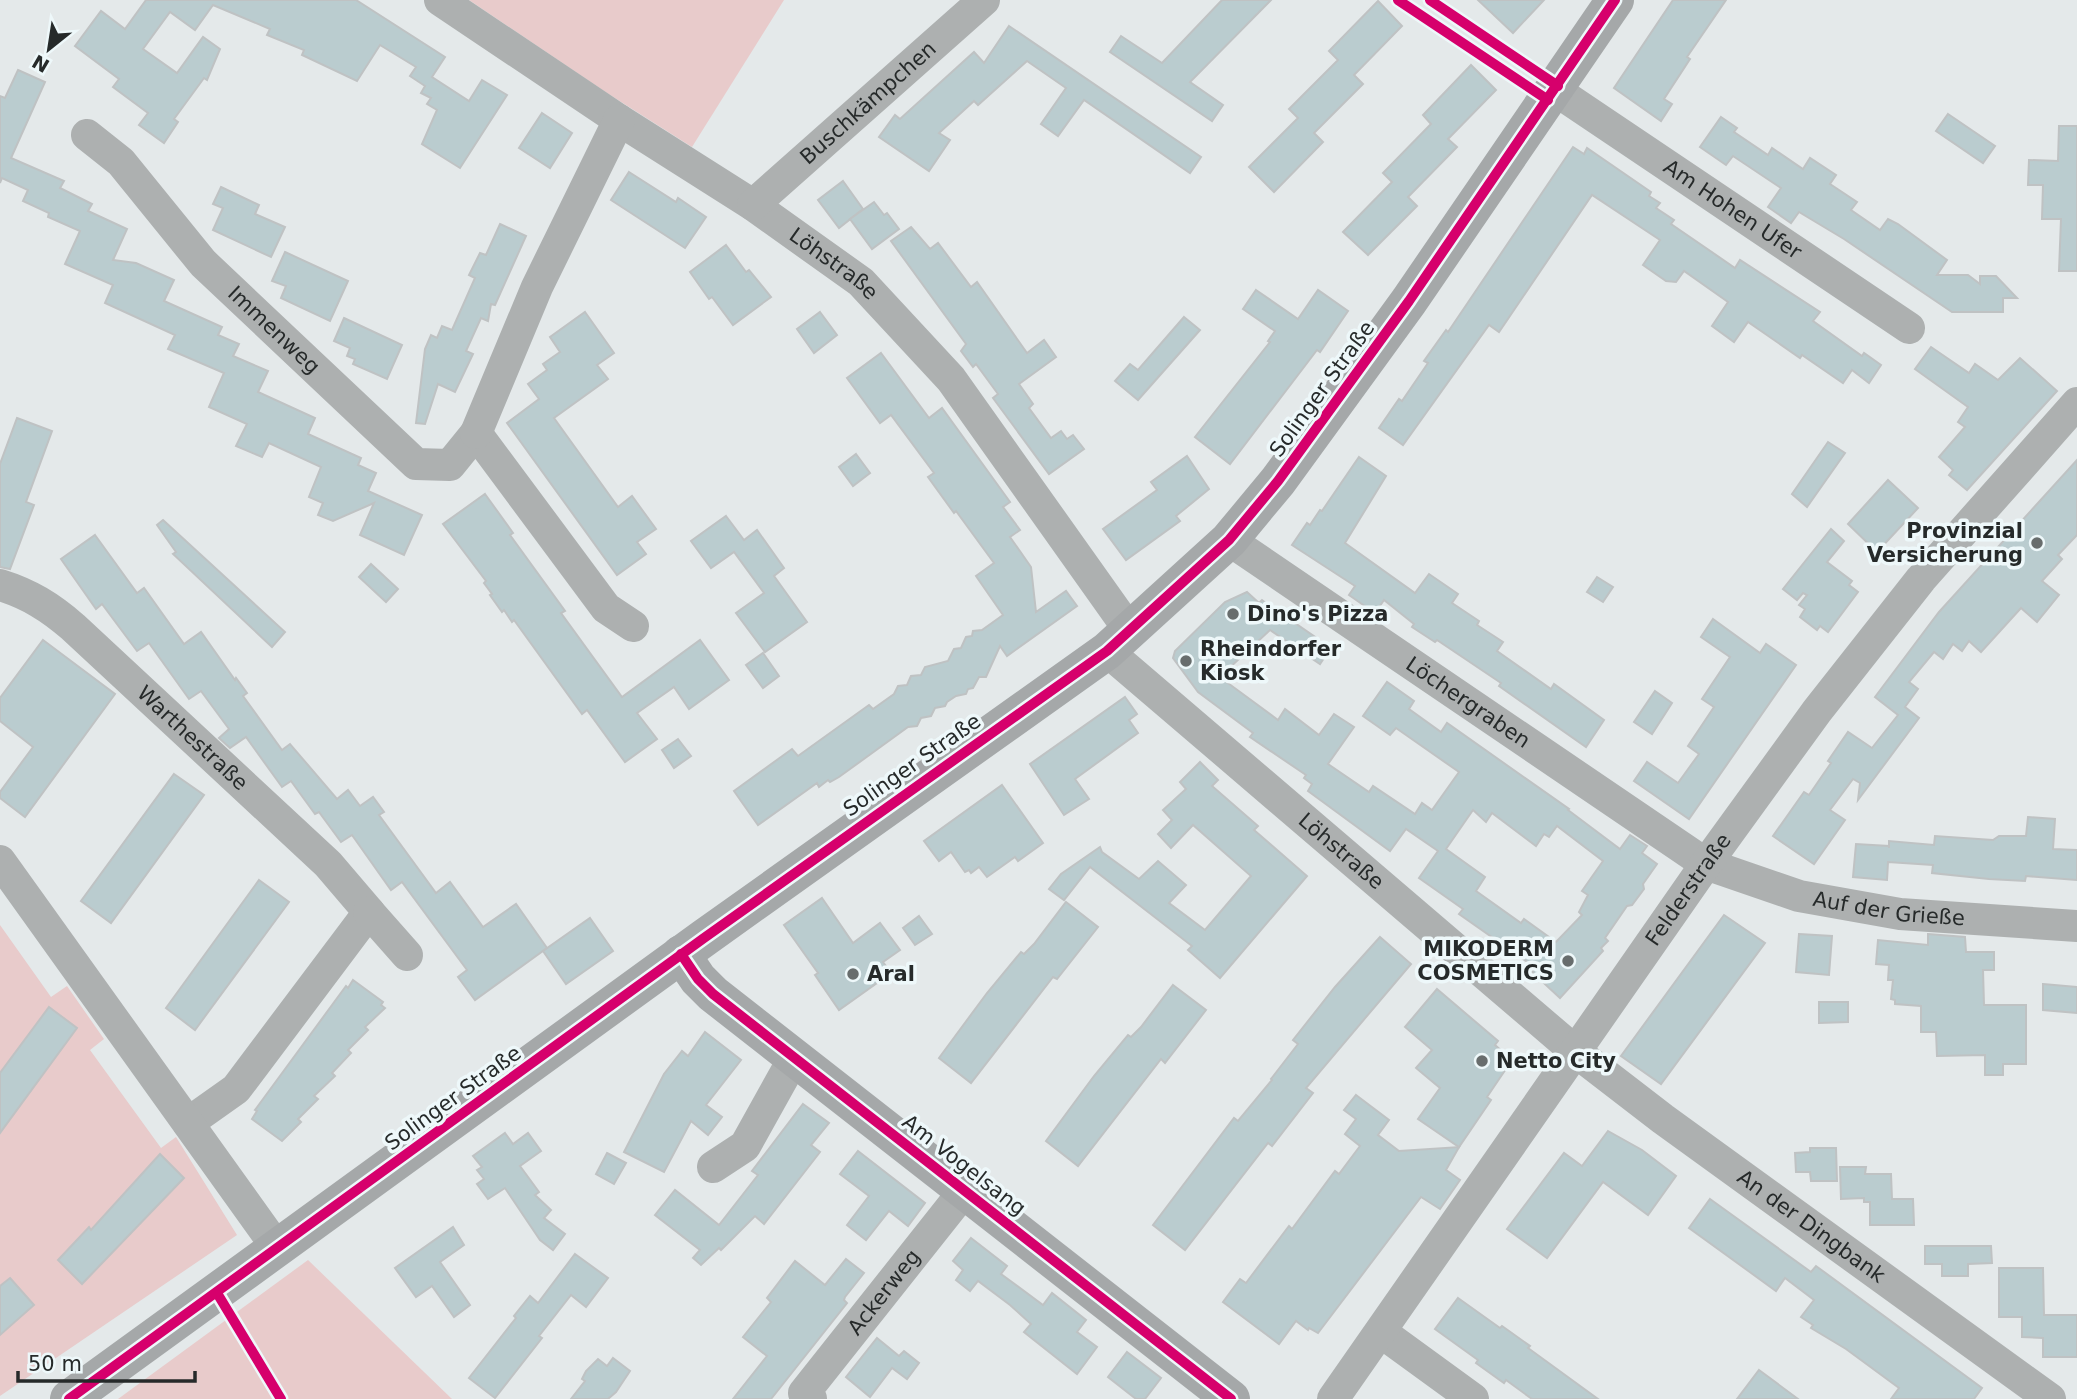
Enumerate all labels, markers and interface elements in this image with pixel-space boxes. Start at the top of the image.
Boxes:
north arrow [14,14,84,84]
street label: Buschkämpchen [795,36,941,169]
text: N [28,50,53,77]
street label: Am Hohen Ufer [1659,155,1806,264]
street label: Löhstraße [785,223,883,304]
street label: Immenweg [223,281,325,379]
street label: Solinger Straße [1265,316,1379,462]
place label: Provinzial Versicherung [1867,519,2023,567]
marker: Provinzial Versicherung [2029,535,2045,551]
place label: Dino's Pizza [1247,602,1388,626]
marker: Dino's Pizza [1225,606,1241,622]
place label: Rheindorfer Kiosk [1200,637,1342,685]
street label: Löchergraben [1401,652,1535,753]
marker: Rheindorfer Kiosk [1178,653,1194,669]
street label: Warthestraße [132,681,253,795]
street label: Solinger Straße [839,709,985,821]
street label: Löhstraße [1294,808,1389,894]
street label: Felderstraße [1641,829,1736,950]
street label: Auf der Grieße [1811,887,1966,930]
place label: MIKODERM COSMETICS [1417,937,1554,985]
marker: MIKODERM COSMETICS [1560,953,1576,969]
place label: Aral [867,962,915,986]
marker: Aral [845,966,861,982]
street label: Solinger Straße [380,1041,526,1155]
place label: Netto City [1496,1049,1616,1073]
marker: Netto City [1474,1053,1490,1069]
street label: Am Vogelsang [898,1109,1030,1221]
street label: An der Dingbank [1733,1165,1891,1288]
street label: Ackerweg [843,1245,925,1340]
scale bar [18,1340,194,1384]
text: 50 m [28,1352,82,1376]

